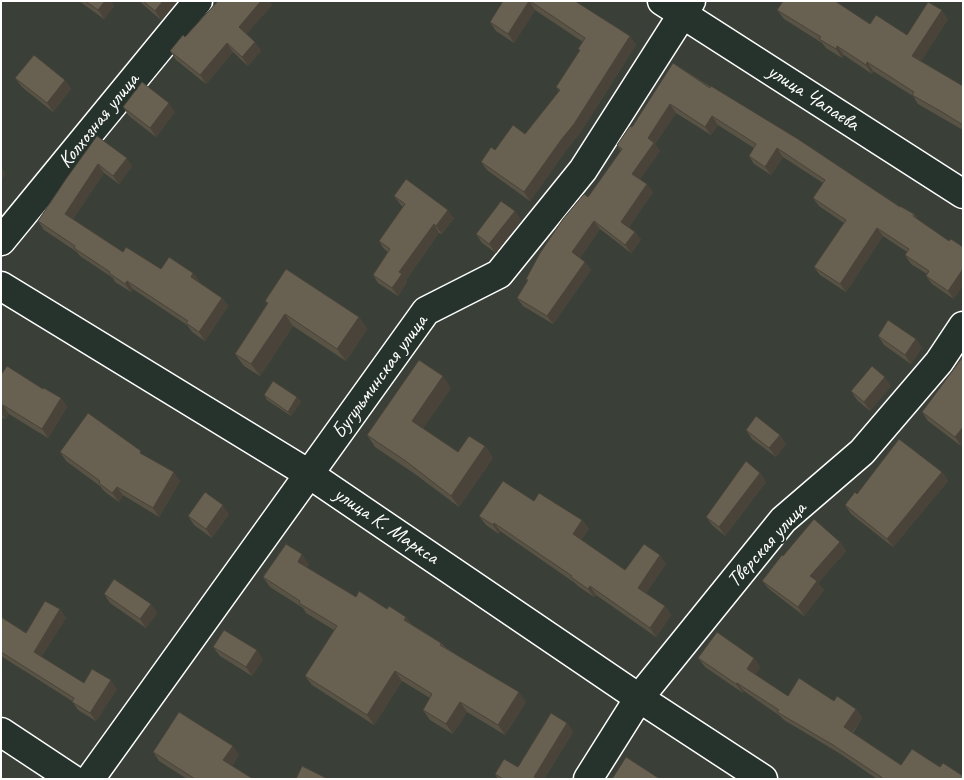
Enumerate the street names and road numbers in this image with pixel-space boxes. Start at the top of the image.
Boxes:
street label: улица Чапаева [762,59,864,137]
street label: Колхозная улица [53,69,145,173]
street label: Бугульминская улица [327,310,433,444]
street label: улица К. Маркса [329,482,443,570]
street label: Тверская улица [722,497,812,593]

